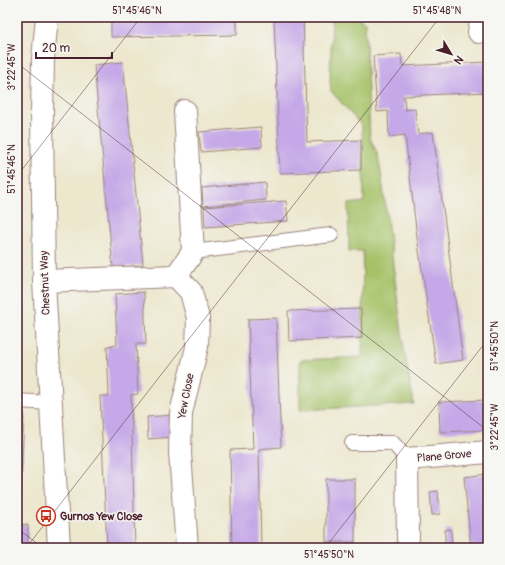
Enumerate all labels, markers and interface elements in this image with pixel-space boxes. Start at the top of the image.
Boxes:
text: 51°45'46"N [112,5,162,17]
text: 51°45'48"N [413,5,462,17]
scale bar [36,34,112,60]
north arrow [431,34,471,74]
text: 20 m [42,41,71,56]
text: 3°22'45"W [6,43,18,90]
text: N [451,53,466,67]
text: 51°45'46"N [6,144,18,194]
street label: Chestnut Way [37,250,53,315]
text: 51°45'50"N [489,321,501,371]
street label: Yew Close [175,372,197,421]
text: 3°22'45"W [489,403,501,450]
street label: Plane Grove [416,447,472,465]
bus stop icon: Gurnos Yew Close [35,505,57,527]
place label: Gurnos Yew Close [60,510,143,523]
text: 51°45'50"N [304,549,354,561]

